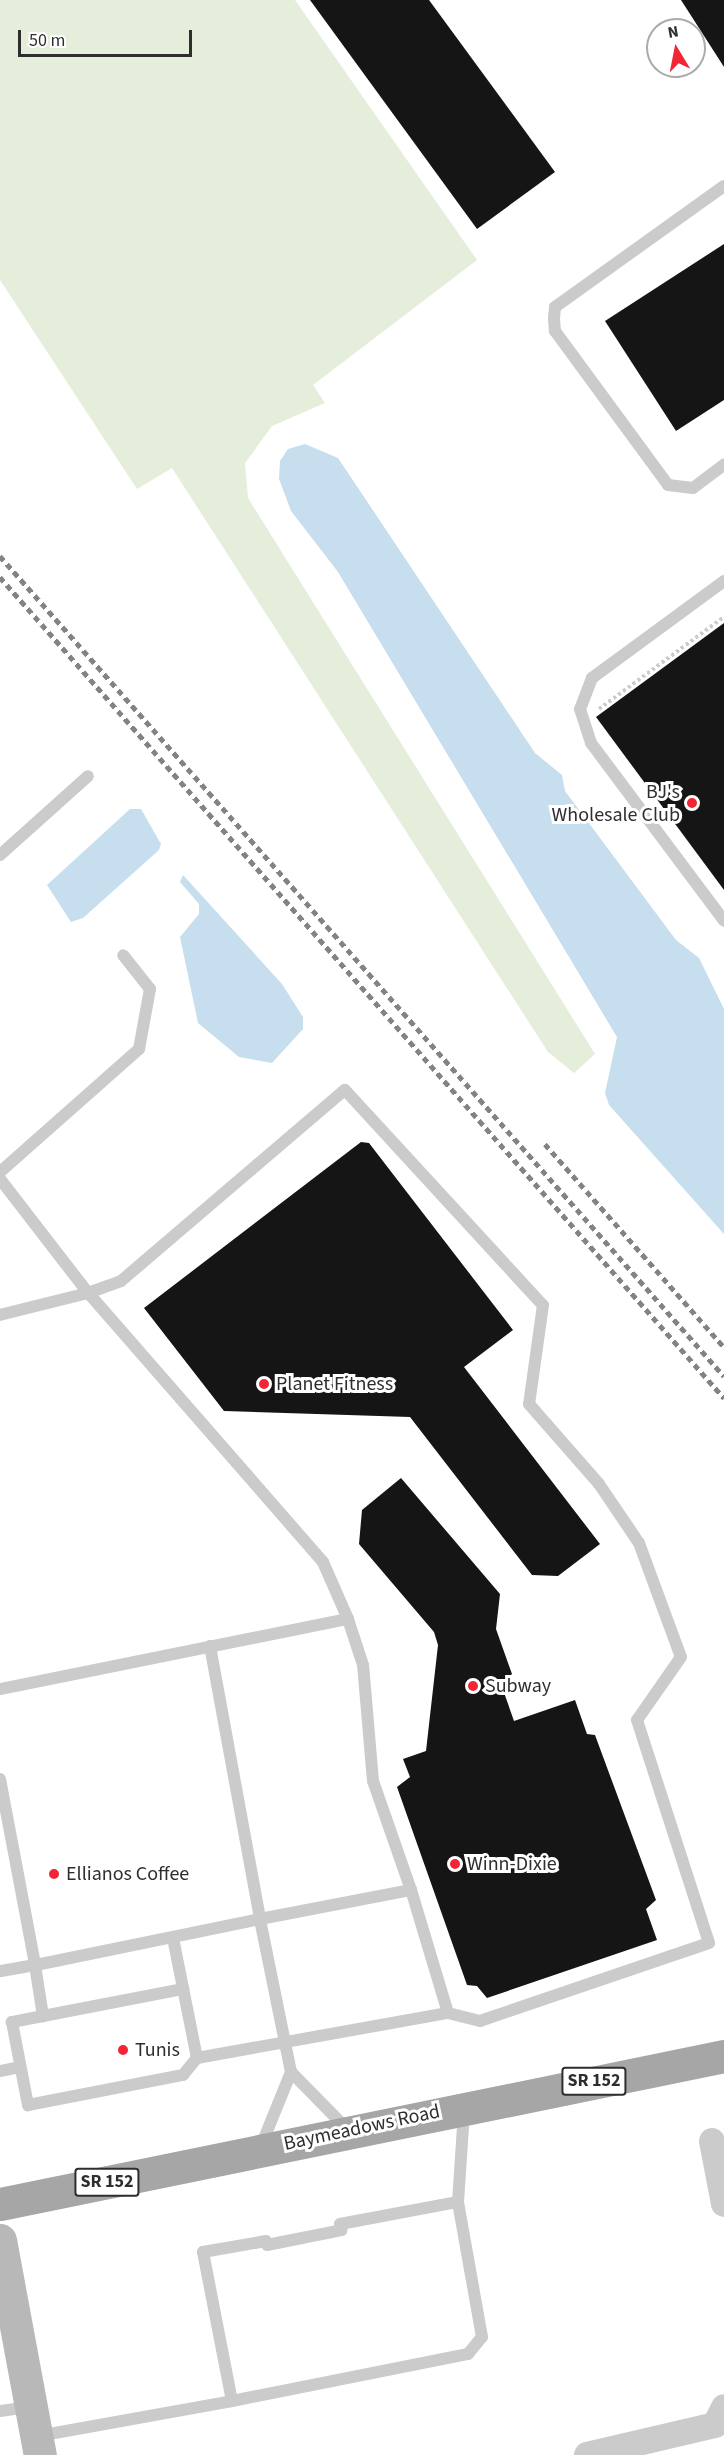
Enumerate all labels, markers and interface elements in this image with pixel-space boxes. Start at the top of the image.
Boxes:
scale bar [21,18,195,56]
north arrow [646,18,706,78]
text: N [666,20,680,44]
text: 50 m [29,28,65,53]
place label: BJ's Wholesale Club [552,780,680,827]
marker: BJ's Wholesale Club [685,796,699,810]
place label: Planet Fitness [276,1372,393,1396]
marker: Planet Fitness [257,1377,271,1391]
place label: Subway [485,1674,551,1698]
marker: Subway [466,1679,480,1693]
place label: Winn-Dixie [467,1852,557,1876]
marker: Winn-Dixie [448,1857,462,1871]
place label: Ellianos Coffee [66,1862,189,1886]
marker: Ellianos Coffee [47,1867,61,1881]
place label: Tunis [135,2038,180,2062]
marker: Tunis [116,2043,130,2057]
road number: SR 152 [561,2066,627,2096]
street label: Baymeadows Road [282,2100,442,2156]
road number: SR 152 [74,2167,140,2197]

